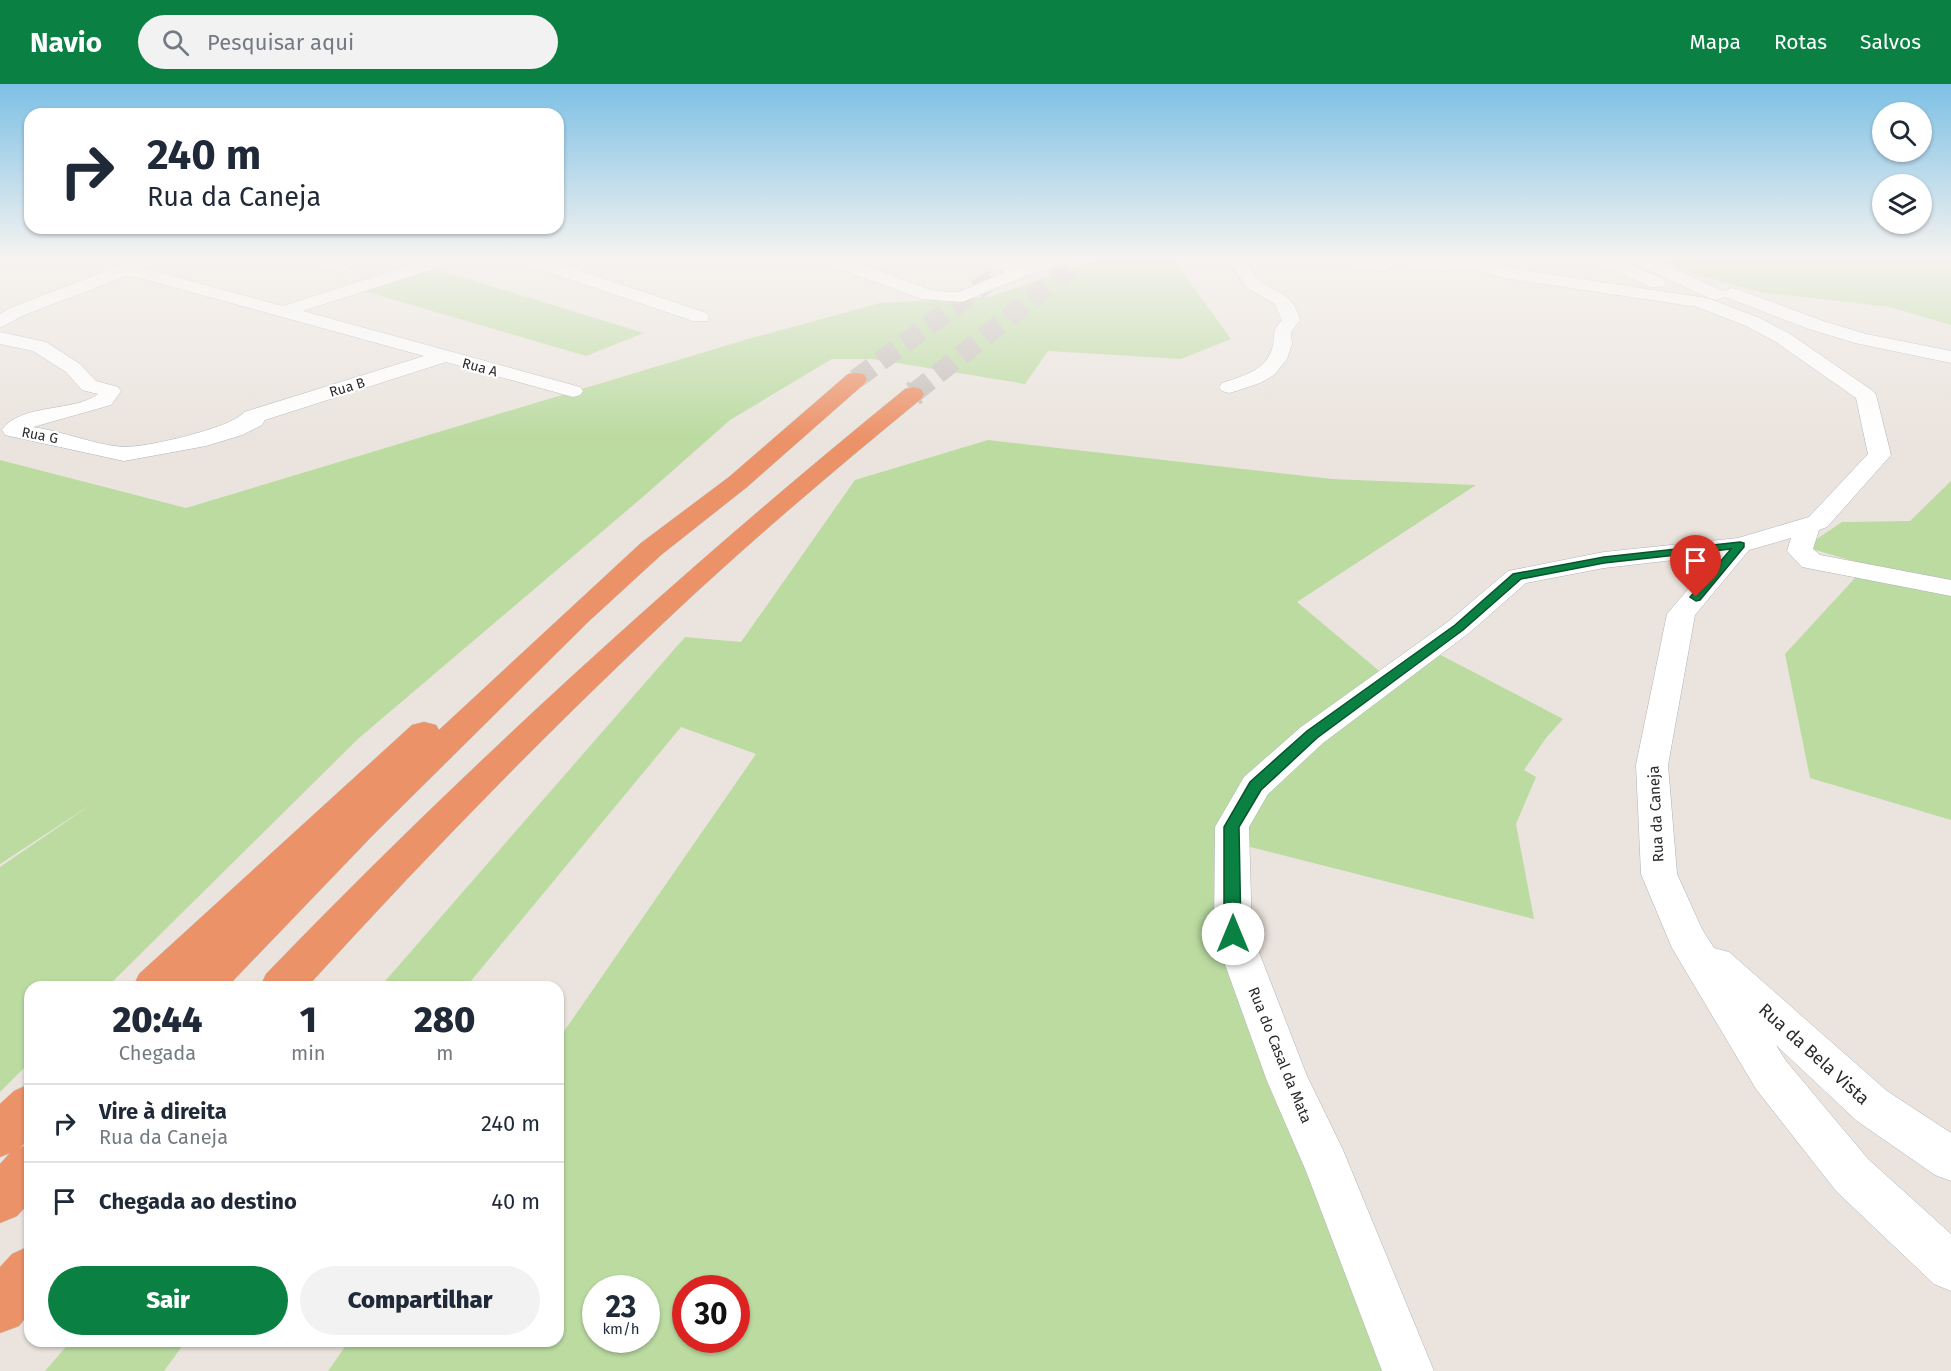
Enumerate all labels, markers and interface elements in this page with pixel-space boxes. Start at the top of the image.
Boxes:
search box [138,15,558,69]
text: Navio [30,26,102,59]
icon: search [159,26,192,59]
text: Pesquisar aqui [207,29,354,56]
text: Mapa [1690,29,1741,55]
text: Rotas [1774,29,1827,55]
text: Salvos [1860,29,1921,55]
map controls [1872,102,1932,234]
button: search [1872,102,1932,162]
text: 240 m [147,130,261,180]
icon: right [48,132,126,210]
button: layers [1872,174,1932,234]
text: Rua da Caneja [147,181,321,213]
street label: Rua A [460,355,499,380]
street label: Rua B [327,374,367,401]
street label: Rua G [20,424,60,447]
pin [1670,535,1721,597]
icon: arrive [1679,544,1712,577]
street label: Rua da Caneja [1644,765,1668,863]
position arrow [1201,902,1265,966]
street label: Rua do Casal da Mata [1244,984,1316,1126]
text: 20:44 [112,998,203,1042]
text: 1 [300,998,317,1042]
text: 280 [414,998,475,1042]
street label: Rua da Bela Vista [1754,999,1874,1109]
text: Chegada [119,1041,196,1065]
text: min [291,1041,326,1065]
text: m [436,1041,453,1065]
text: Vire à direita [99,1098,227,1125]
icon: right [48,1107,81,1140]
text: 240 m [481,1110,540,1137]
text: Rua da Caneja [99,1125,228,1149]
icon: arrive [48,1185,81,1218]
text: Chegada ao destino [99,1188,297,1215]
text: 40 m [491,1188,540,1215]
button: Sair [48,1266,288,1335]
button: Compartilhar [300,1266,540,1335]
speed limit sign: 30 [672,1275,750,1353]
text: 23 [606,1289,636,1325]
text: km/h [602,1320,640,1338]

